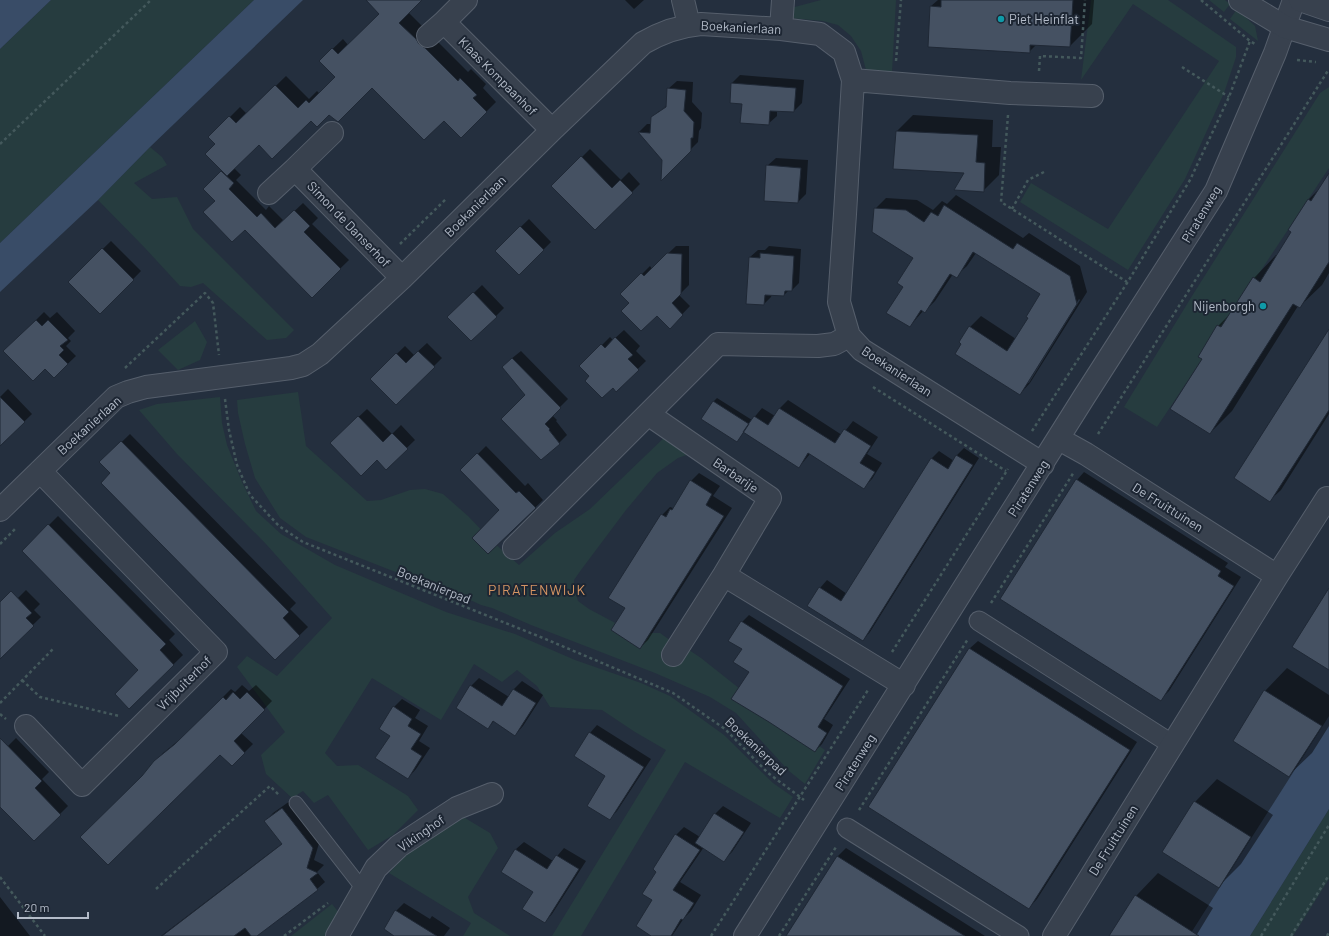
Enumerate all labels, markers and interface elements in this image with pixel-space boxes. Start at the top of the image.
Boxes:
place label: Piet Heinflat [1009,11,1079,27]
marker: Piet Heinflat [996,14,1006,24]
street label: Boekanierlaan [700,17,782,37]
street label: Klaas Kompaanhof [455,33,541,119]
street label: Boekanierlaan [441,172,509,240]
street label: Simon de Danserhof [304,178,394,270]
street label: Piratenweg [1178,183,1224,245]
place label: Nijenborgh [1193,298,1255,314]
marker: Nijenborgh [1258,301,1268,311]
street label: Boekanierlaan [859,342,935,400]
street label: Boekanierlaan [54,392,124,458]
street label: Barbarije [710,454,762,496]
street label: Piratenweg [1004,457,1052,519]
street label: De Fruittuinen [1130,479,1206,535]
street label: Boekanierpad [395,563,473,607]
district label: PIRATENWIJK [488,581,586,598]
street label: Vrijbuiterhof [153,652,215,714]
street label: Boekanierpad [722,714,790,778]
street label: Piratenweg [831,731,879,793]
street label: De Fruittuinen [1085,802,1141,878]
street label: Vikinghof [395,811,448,855]
scale bar [18,894,88,920]
text: 20 m [24,900,50,914]

